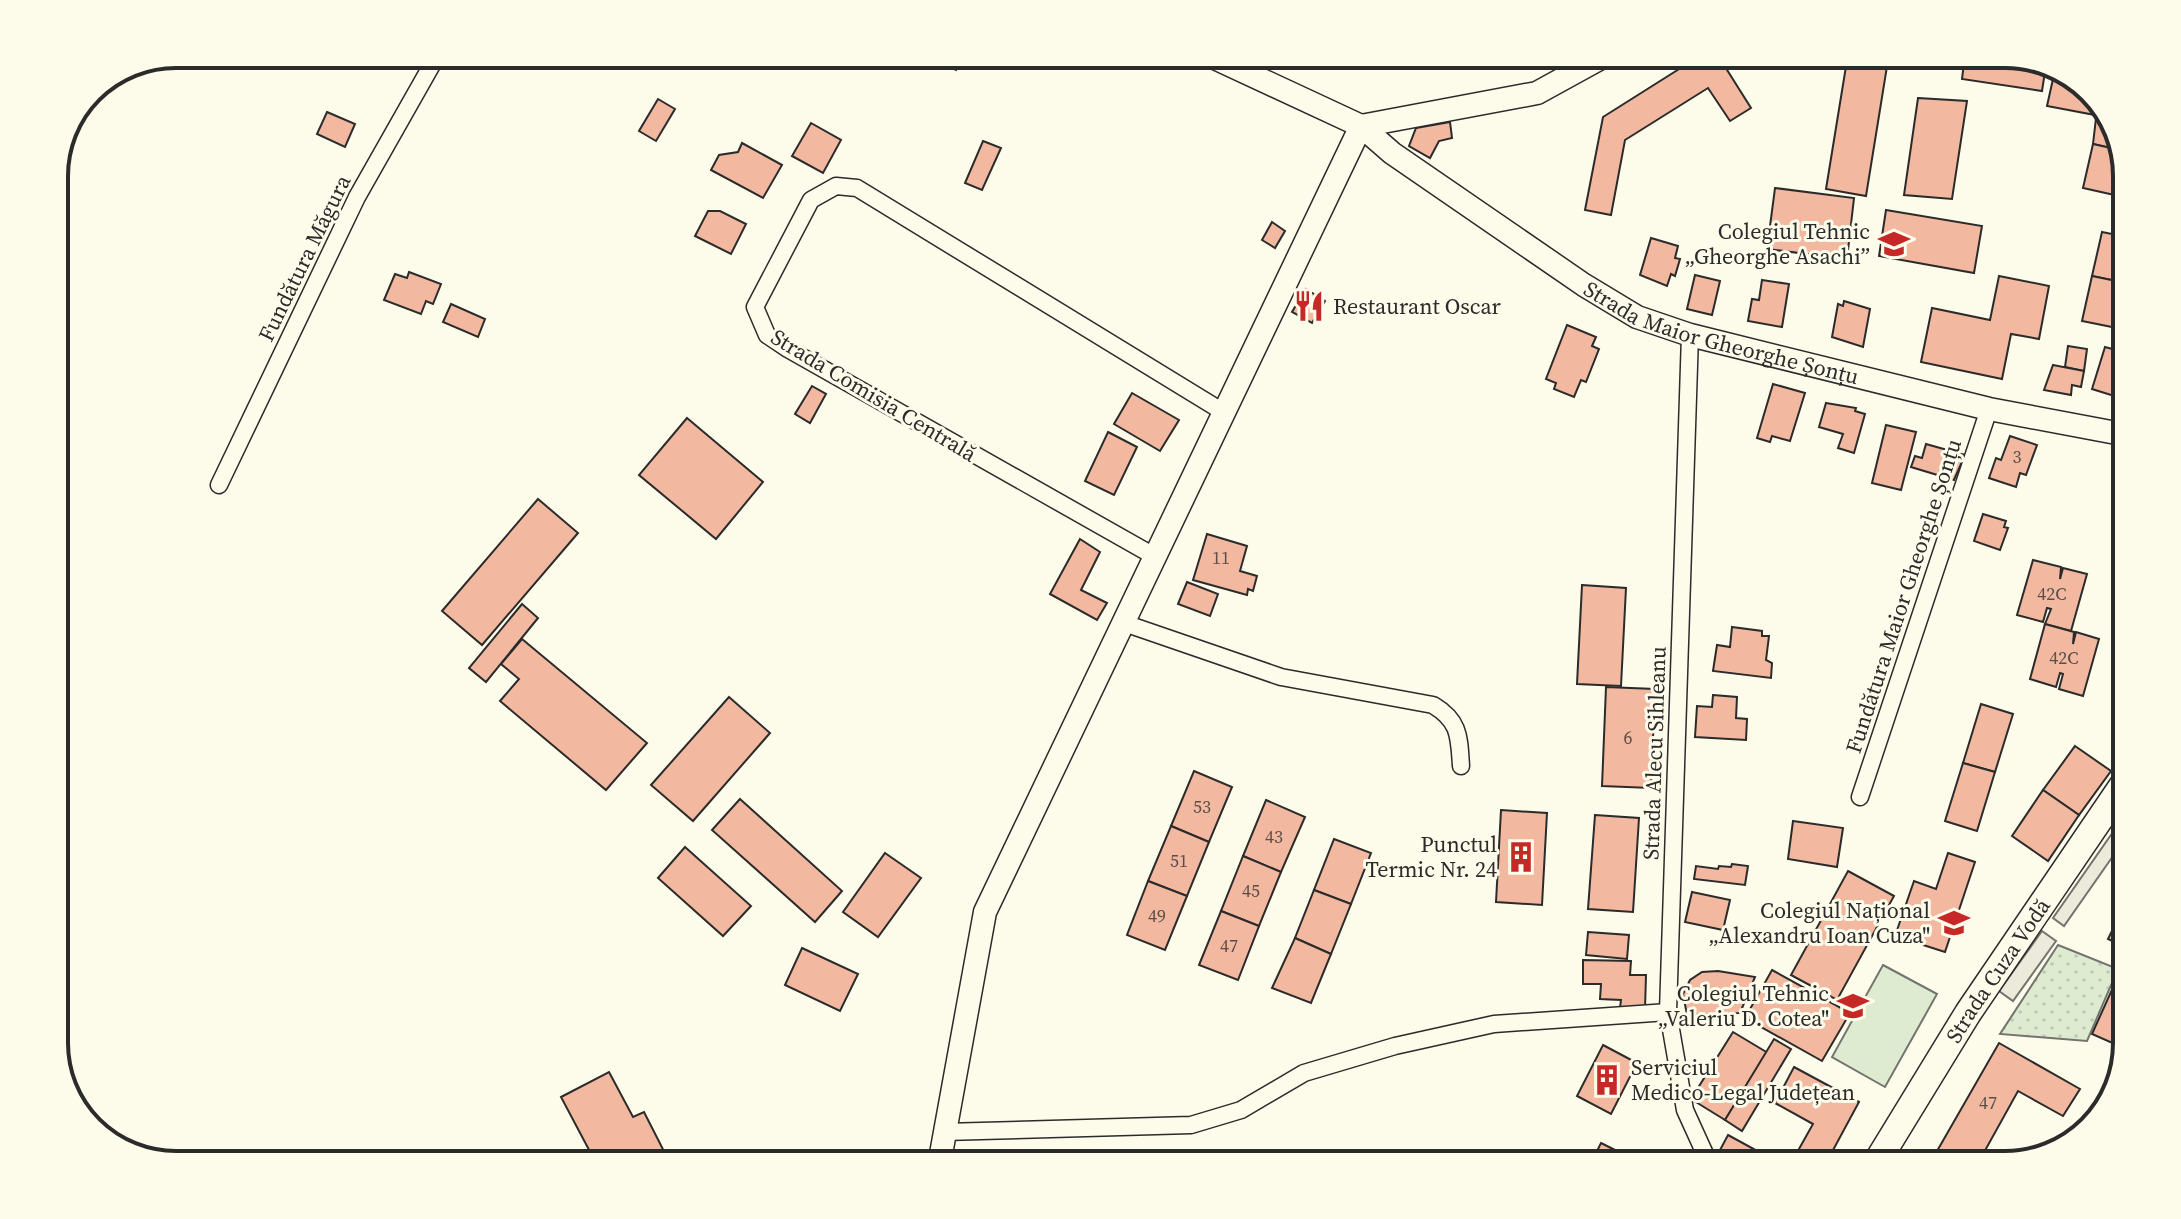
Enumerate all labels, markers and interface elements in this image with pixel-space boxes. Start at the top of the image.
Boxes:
street label: Fundătura Măgura [251,169,358,346]
place label: Colegiul Tehnic „Gheorghe Asachi” [1685,216,1870,271]
school or university icon: Colegiul Tehnic „Gheorghe Asachi” [1877,227,1911,261]
street label: Strada Maior Gheorghe Șonțu [1578,273,1862,391]
restaurant icon: Restaurant Oscar [1292,289,1326,323]
place label: Restaurant Oscar [1333,291,1502,321]
street label: Strada Comisia Centrală [766,322,983,469]
street label: Fundătura Maior Gheorghe Șonțu [1838,435,1968,757]
house number: 3 [2013,444,2022,469]
house number: 11 [1212,545,1230,570]
house number: 42C [2037,581,2067,606]
street label: Strada Alecu Sihleanu [1635,645,1673,860]
house number: 42C [2049,645,2079,670]
house number: 6 [1624,725,1633,750]
house number: 53 [1193,794,1211,819]
house number: 43 [1265,824,1283,849]
place label: Punctul Termic Nr. 24 [1366,829,1497,884]
building icon: Punctul Termic Nr. 24 [1504,840,1538,874]
house number: 51 [1170,848,1188,873]
house number: 45 [1242,878,1260,903]
street label: Strada Cuza Vodă [1938,892,2057,1048]
place label: Colegiul Național „Alexandru Ioan Cuza" [1709,895,1930,950]
house number: 49 [1148,903,1166,928]
school or university icon: Colegiul Național „Alexandru Ioan Cuza" [1937,906,1971,940]
house number: 47 [1220,933,1238,958]
place label: Colegiul Tehnic „Valeriu D. Cotea" [1658,978,1829,1033]
school or university icon: Colegiul Tehnic „Valeriu D. Cotea" [1836,989,1870,1023]
place label: Serviciul Medico-Legal Județean [1631,1052,1855,1107]
building icon: Serviciul Medico-Legal Județean [1590,1063,1624,1097]
house number: 47 [1979,1090,1997,1115]

